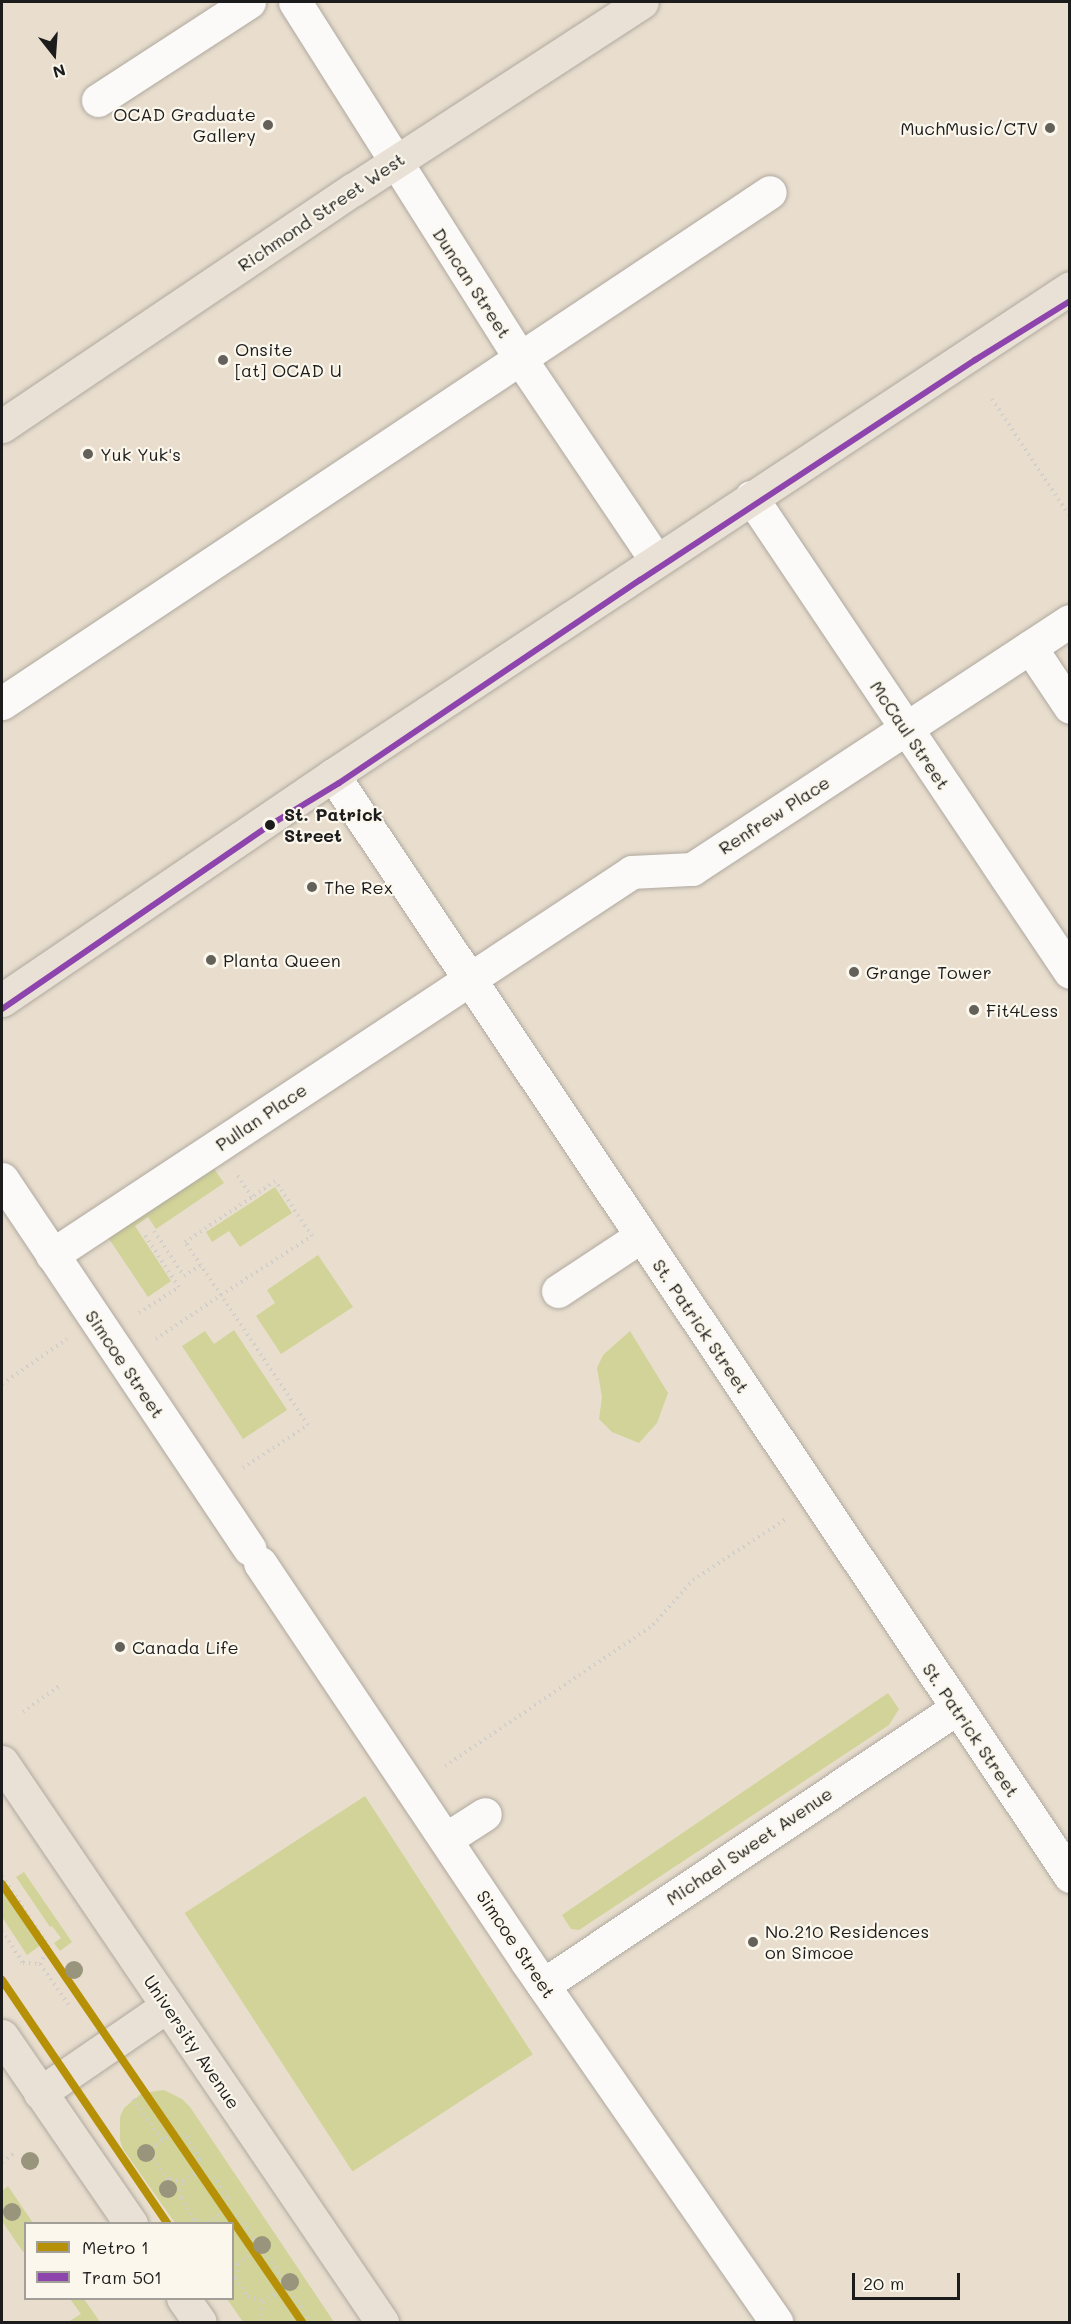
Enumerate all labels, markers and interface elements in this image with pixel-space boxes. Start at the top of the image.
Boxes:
north arrow [24,24,84,84]
text: N [51,60,68,84]
place label: OCAD Graduate Gallery [113,104,256,146]
place label: MuchMusic/CTV [900,117,1038,139]
marker: OCAD Graduate Gallery [261,118,275,132]
marker: MuchMusic/CTV [1043,121,1057,135]
street label: Richmond Street West [233,148,409,276]
street label: Duncan Street [428,224,516,342]
place label: Onsite [at] OCAD U [235,339,342,382]
marker: Onsite [at] OCAD U [216,353,230,367]
place label: Yuk Yuk's [100,443,181,465]
marker: Yuk Yuk's [81,447,95,461]
street label: McCaul Street [866,677,954,793]
street label: Renfrew Place [714,771,834,859]
place label: St. Patrick Street [284,804,383,846]
marker: St. Patrick Street [261,816,279,834]
place label: The Rex [324,876,393,898]
marker: The Rex [305,880,319,894]
place label: Planta Queen [223,949,341,971]
marker: Planta Queen [204,953,218,967]
place label: Grange Tower [866,961,992,983]
marker: Grange Tower [847,965,861,979]
place label: Fit4Less [986,999,1058,1021]
marker: Fit4Less [967,1003,981,1017]
street label: Pullan Place [211,1079,311,1155]
street label: St. Patrick Street [648,1255,754,1397]
street label: Simcoe Street [81,1306,169,1422]
place label: Canada Life [132,1636,239,1658]
marker: Canada Life [113,1640,127,1654]
street label: St. Patrick Street [918,1659,1024,1801]
street label: Michael Sweet Avenue [662,1782,836,1910]
street label: Simcoe Street [472,1886,560,2002]
place label: No.210 Residences on Simcoe [765,1921,929,1964]
marker: No.210 Residences on Simcoe [746,1935,760,1949]
street label: University Avenue [139,1971,245,2113]
legend [24,2222,234,2300]
text: Metro 1 [82,2235,149,2259]
scale bar [855,2261,963,2299]
text: Tram 501 [82,2265,162,2289]
text: 20 m [863,2271,904,2295]

